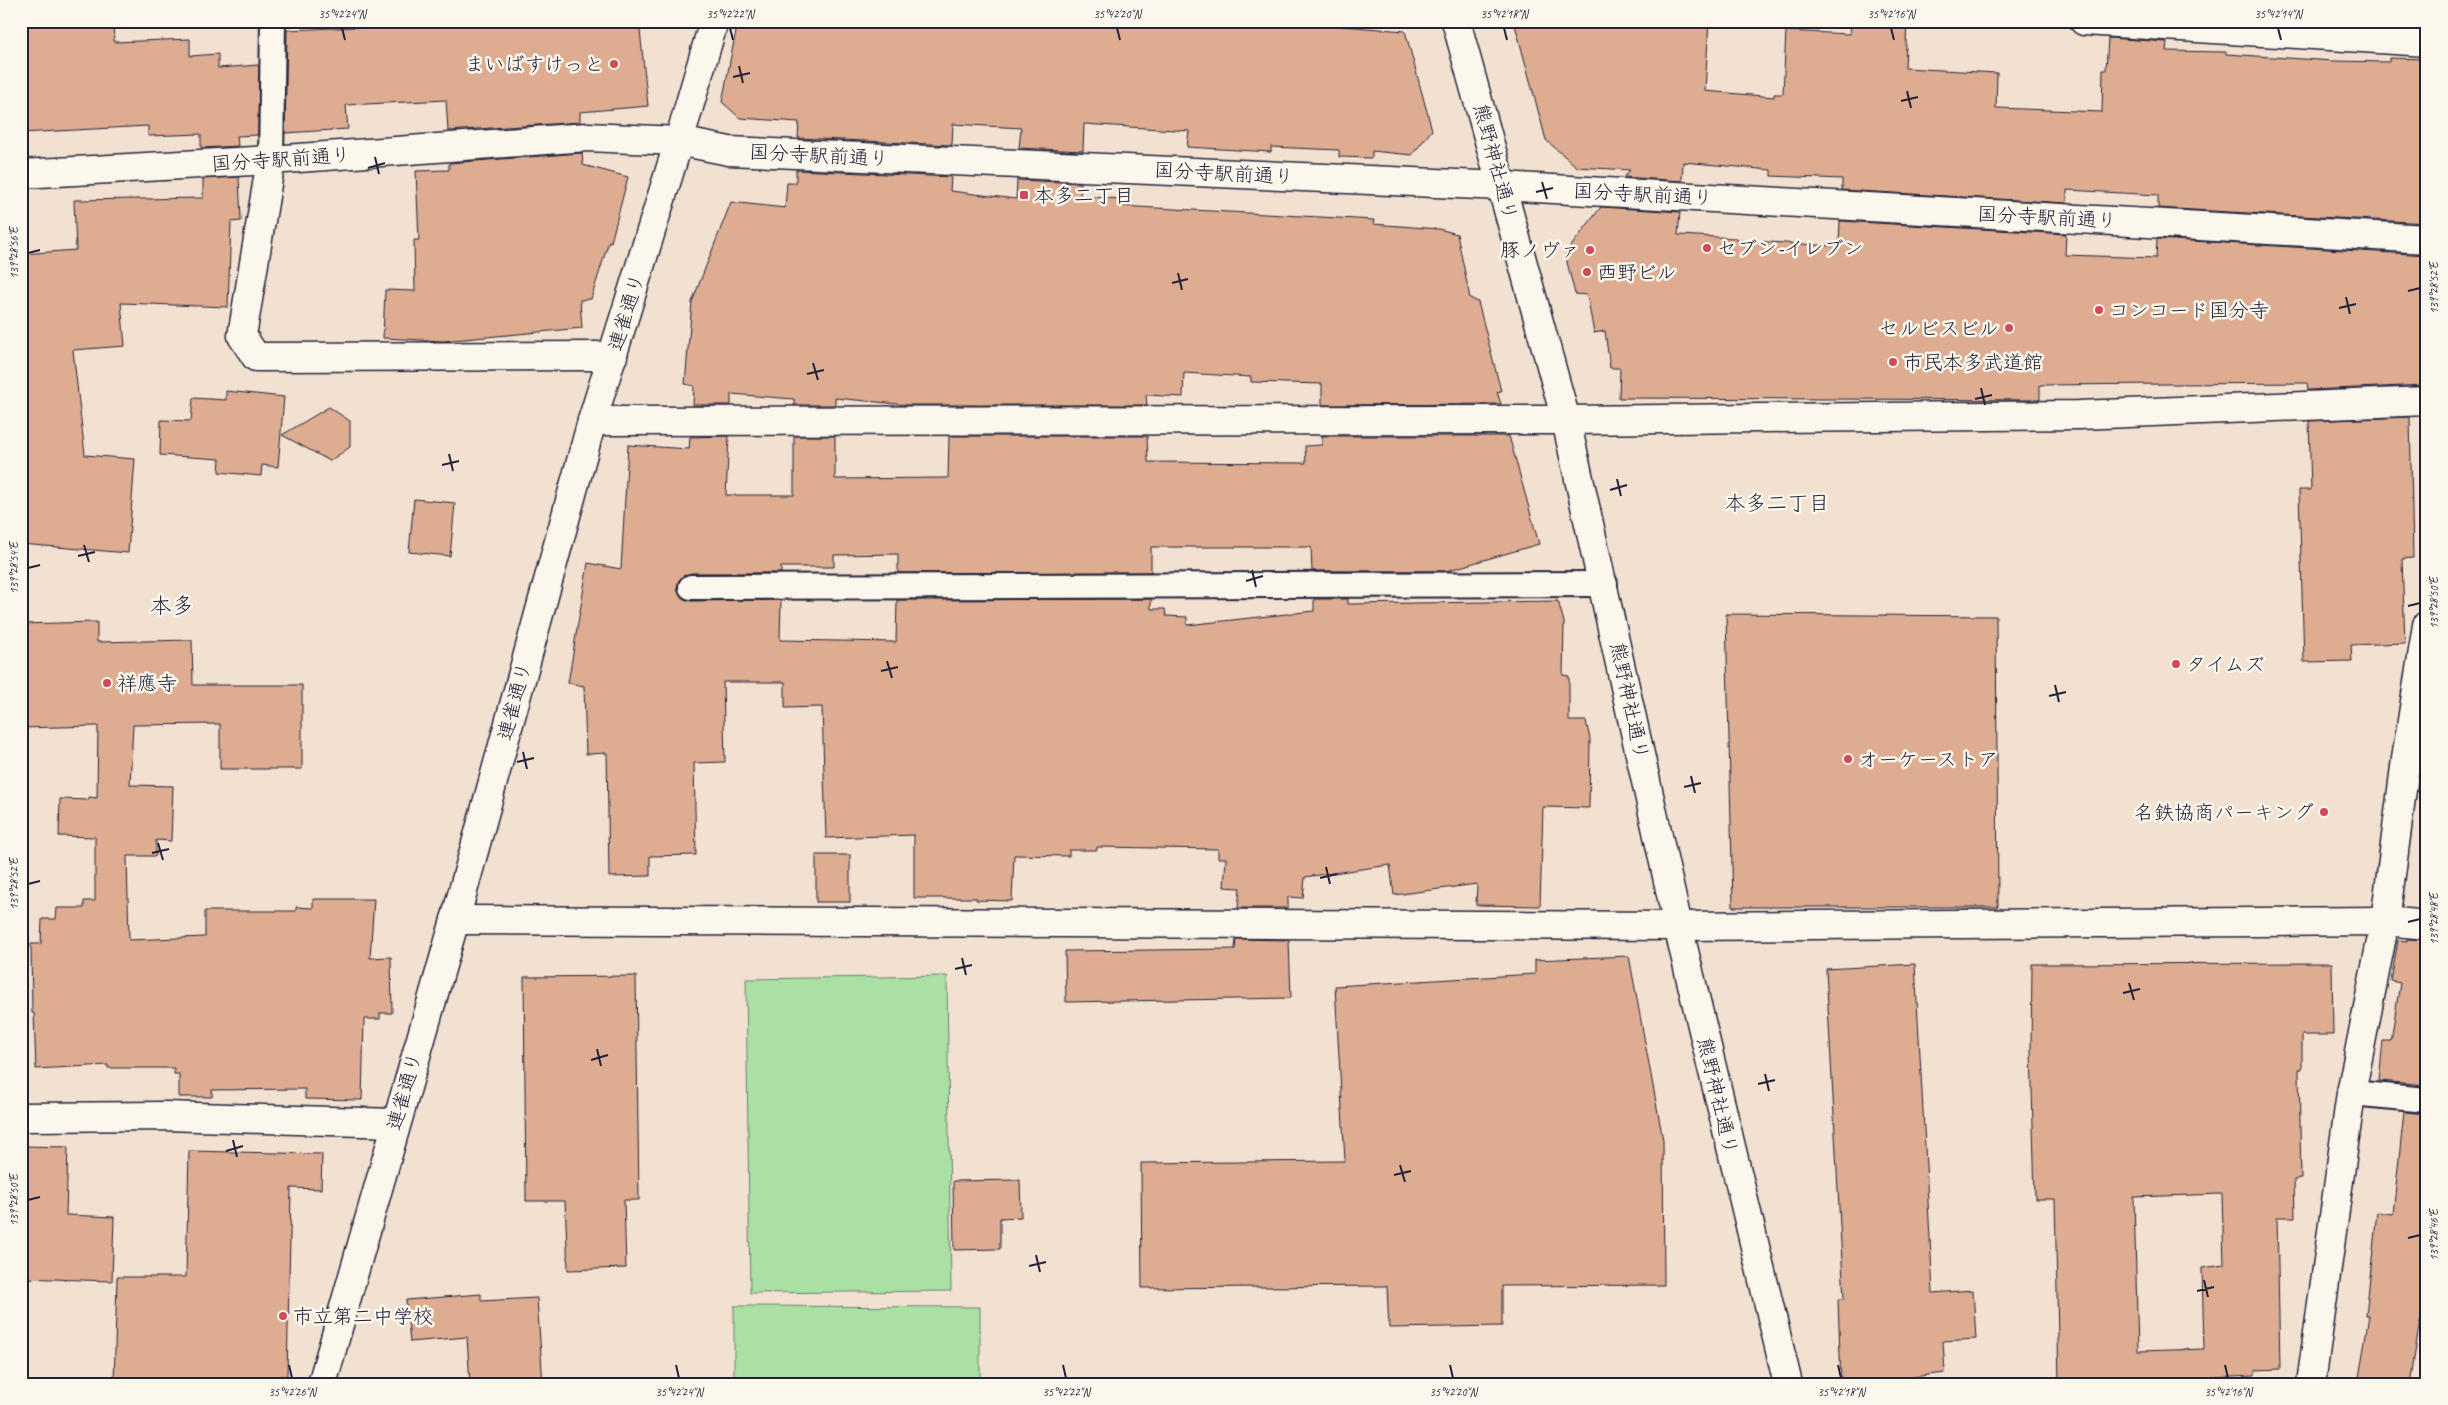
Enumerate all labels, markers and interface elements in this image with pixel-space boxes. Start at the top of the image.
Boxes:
text: 35°42'24"N [318,6,367,22]
text: 35°42'22"N [706,6,755,22]
text: 35°42'20"N [1093,6,1142,22]
text: 35°42'18"N [1480,6,1529,22]
text: 35°42'16"N [1867,6,1916,22]
text: 35°42'14"N [2254,6,2303,22]
place label: まいばすけっと [464,52,604,77]
marker: まいばすけっと [608,58,620,70]
street label: 熊野神社通り [1468,101,1523,223]
street label: 国分寺駅前通り [748,139,890,172]
street label: 国分寺駅前通り [210,142,352,177]
street label: 国分寺駅前通り [1153,157,1295,190]
street label: 国分寺駅前通り [1572,178,1714,211]
place label: 本多二丁目 [1034,183,1134,208]
marker: 本多二丁目 [1018,189,1030,201]
street label: 国分寺駅前通り [1976,201,2118,234]
text: 139°28'56"E [6,225,22,279]
place label: セブン-イレブン [1717,236,1864,261]
place label: 豚ノヴァ [1500,238,1580,263]
marker: セブン-イレブン [1701,242,1713,254]
marker: 豚ノヴァ [1584,244,1596,256]
place label: 西野ビル [1597,260,1677,285]
text: 139°28'52"E [2426,260,2442,314]
marker: 西野ビル [1581,266,1593,278]
street label: 連雀通り [603,270,650,354]
place label: コンコード国分寺 [2109,298,2269,323]
marker: コンコード国分寺 [2093,304,2105,316]
place label: セルビスビル [1879,316,1999,341]
marker: セルビスビル [2003,322,2015,334]
place label: 市民本多武道館 [1903,350,2043,375]
marker: 市民本多武道館 [1887,356,1899,368]
district label: 本多二丁目 [1725,490,1830,516]
text: 139°28'54"E [6,540,22,594]
text: 139°28'50"E [2426,575,2442,629]
district label: 本多 [150,592,194,620]
street label: 熊野神社通り [1605,640,1654,762]
place label: タイムズ [2186,652,2264,677]
marker: タイムズ [2170,658,2182,670]
street label: 連雀通り [492,659,537,743]
place label: 祥應寺 [117,671,177,696]
marker: 祥應寺 [101,677,113,689]
place label: オーケーストア [1858,747,1998,772]
marker: オーケーストア [1842,753,1854,765]
place label: 名鉄協商パーキング [2134,800,2314,825]
marker: 名鉄協商パーキング [2318,806,2330,818]
text: 139°28'52"E [6,856,22,910]
text: 139°28'48"E [2426,891,2442,945]
street label: 熊野神社通り [1692,1035,1743,1157]
street label: 連雀通り [381,1049,428,1133]
text: 139°28'50"E [6,1172,22,1226]
text: 139°28'46"E [2426,1207,2442,1261]
place label: 市立第二中学校 [293,1304,433,1329]
marker: 市立第二中学校 [277,1310,289,1322]
text: 35°42'26"N [268,1384,317,1400]
text: 35°42'24"N [655,1384,704,1400]
text: 35°42'22"N [1042,1384,1091,1400]
text: 35°42'20"N [1429,1384,1478,1400]
text: 35°42'18"N [1817,1384,1866,1400]
text: 35°42'16"N [2204,1384,2253,1400]

